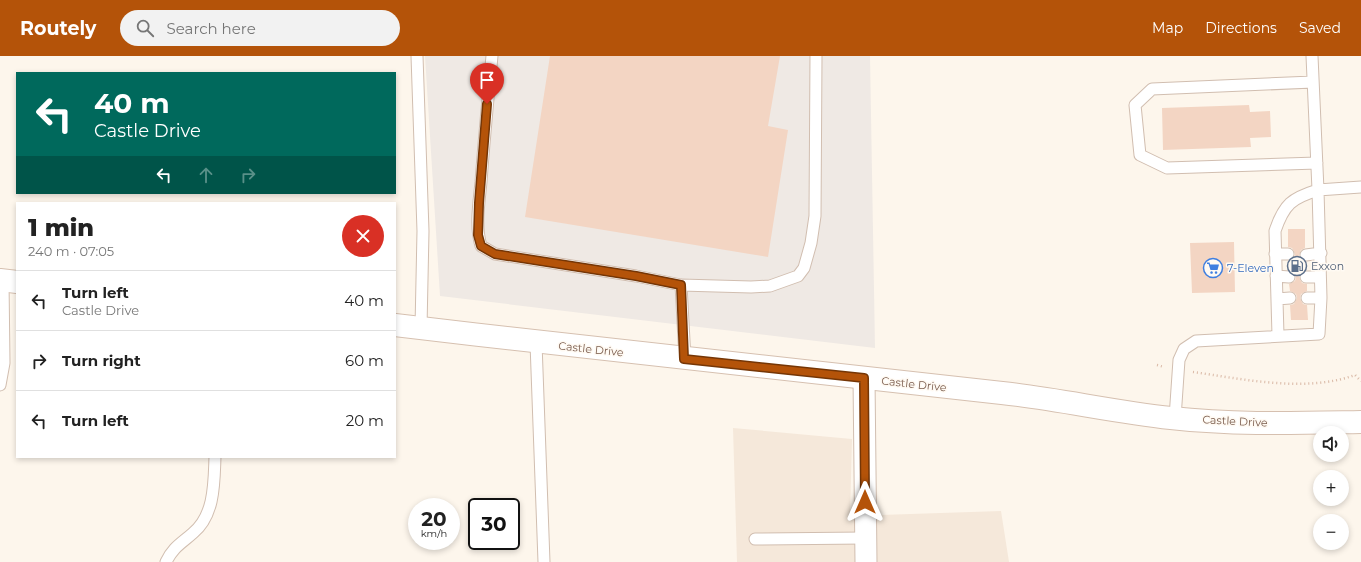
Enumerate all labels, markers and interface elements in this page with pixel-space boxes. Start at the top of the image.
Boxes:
search box [120,10,400,46]
text: Routely [20,17,96,40]
icon: search [134,17,156,39]
text: Search here [166,19,256,38]
text: Map [1152,19,1183,37]
text: Directions [1205,19,1277,37]
text: Saved [1299,19,1341,37]
pin [470,63,504,104]
icon: arrive [476,69,498,91]
text: 40 m [94,86,170,120]
icon: left [28,88,80,140]
text: Castle Drive [94,120,201,142]
icon: left [153,164,175,186]
icon: ahead [195,164,217,186]
icon: right [237,164,259,186]
text: 1 min [28,213,94,242]
button: close [342,215,384,257]
text: 240 m · 07:05 [28,243,114,259]
fuel station icon: Exxon [1286,255,1308,277]
supermarket icon: 7-Eleven [1202,257,1224,279]
place label: Exxon [1311,259,1344,273]
place label: 7-Eleven [1227,261,1274,275]
text: Turn left [62,283,129,302]
icon: left [28,290,50,312]
text: 40 m [344,291,384,310]
text: Castle Drive [62,302,139,318]
street label: Castle Drive [558,339,625,359]
icon: right [28,350,50,372]
text: Turn right [62,351,141,370]
text: 60 m [345,351,384,370]
street label: Castle Drive [881,374,948,394]
icon: left [28,410,50,432]
text: Turn left [62,411,129,430]
text: 20 m [346,411,384,430]
street label: Castle Drive [1202,412,1268,430]
map controls [1313,426,1349,550]
button: sound [1313,426,1349,462]
button: + [1313,470,1349,506]
position arrow [844,481,886,523]
speed limit sign: 30 [468,498,520,550]
text: 20 [421,507,447,531]
button: − [1313,514,1349,550]
text: km/h [421,527,447,540]

